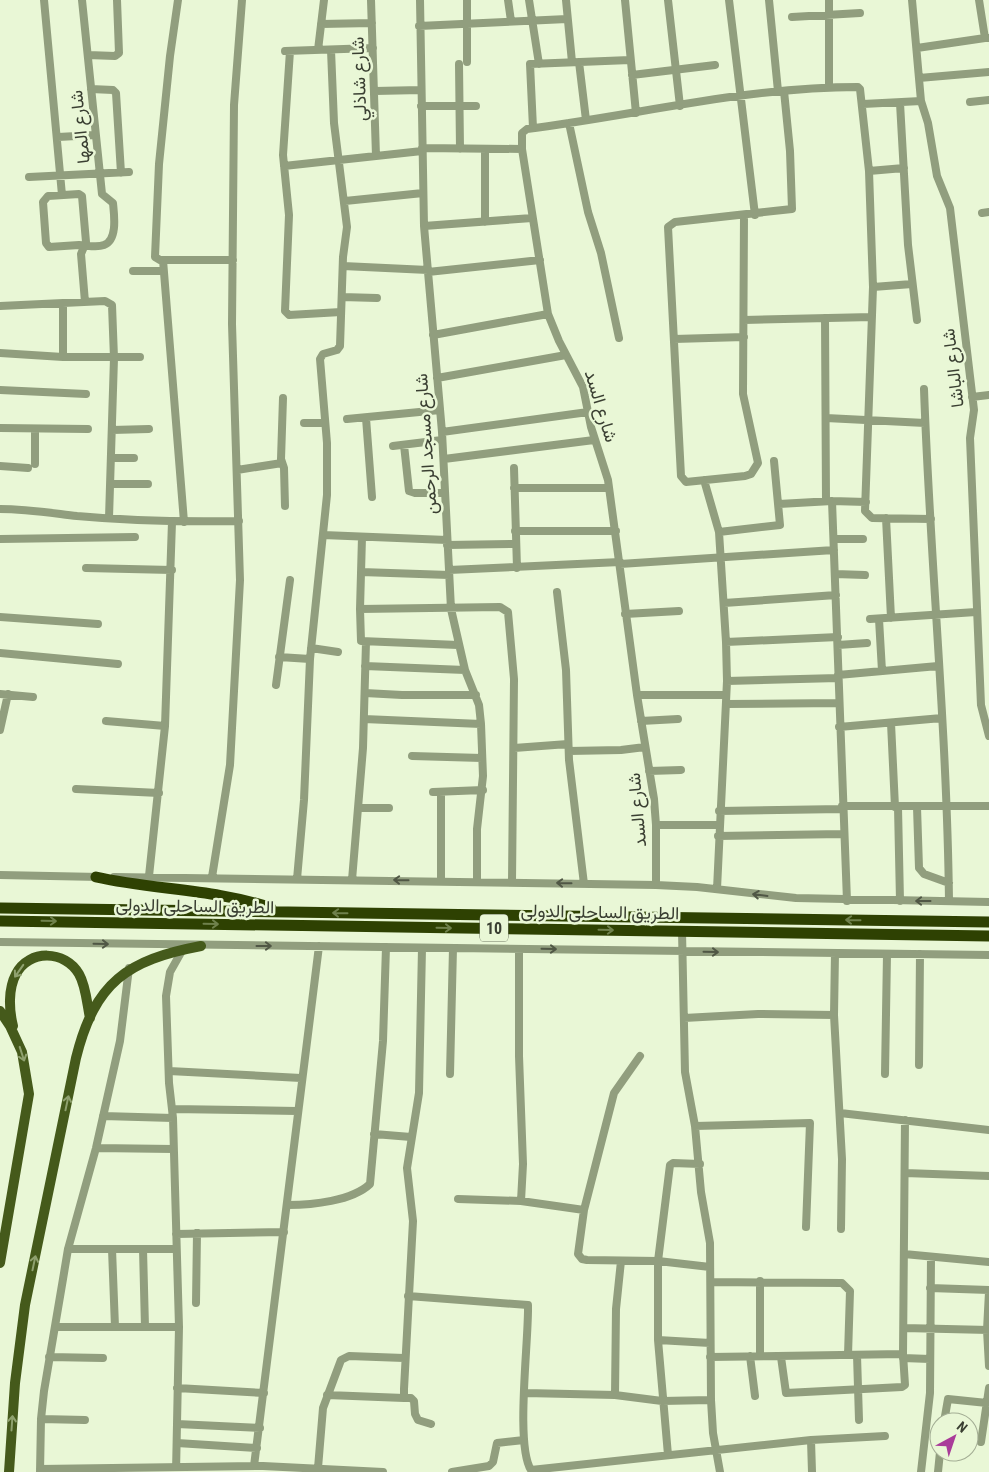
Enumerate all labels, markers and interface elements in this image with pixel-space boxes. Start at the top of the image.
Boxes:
street label: شارع شاذلي [347,36,375,122]
street label: شارع المها [65,89,96,165]
street label: شارع الباشا [937,327,970,409]
street label: شارع السد [579,367,622,445]
street label: شارع مسجد الرحمن [410,373,443,515]
street label: شارع السد [623,772,652,848]
one-way arrow [393,876,409,885]
one-way arrow [556,878,572,888]
one-way arrow [753,890,769,900]
street label: الطريق الساحلى الدولى [115,894,275,918]
one-way arrow [915,896,932,906]
street label: الطريق الساحلى الدولى [520,900,680,924]
one-way arrow [333,908,349,918]
road number: 10 [480,914,508,941]
one-way arrow [845,915,862,925]
one-way arrow [40,916,56,926]
one-way arrow [202,919,219,929]
one-way arrow [435,923,451,932]
one-way arrow [598,925,614,935]
one-way arrow [92,939,109,949]
one-way arrow [255,941,271,951]
one-way arrow [540,945,556,954]
one-way arrow [702,947,719,957]
one-way arrow [14,964,24,978]
one-way arrow [18,1046,27,1061]
one-way arrow [63,1096,73,1112]
one-way arrow [30,1255,39,1271]
north arrow [929,1412,979,1462]
one-way arrow [7,1416,17,1432]
text: N [954,1418,971,1436]

